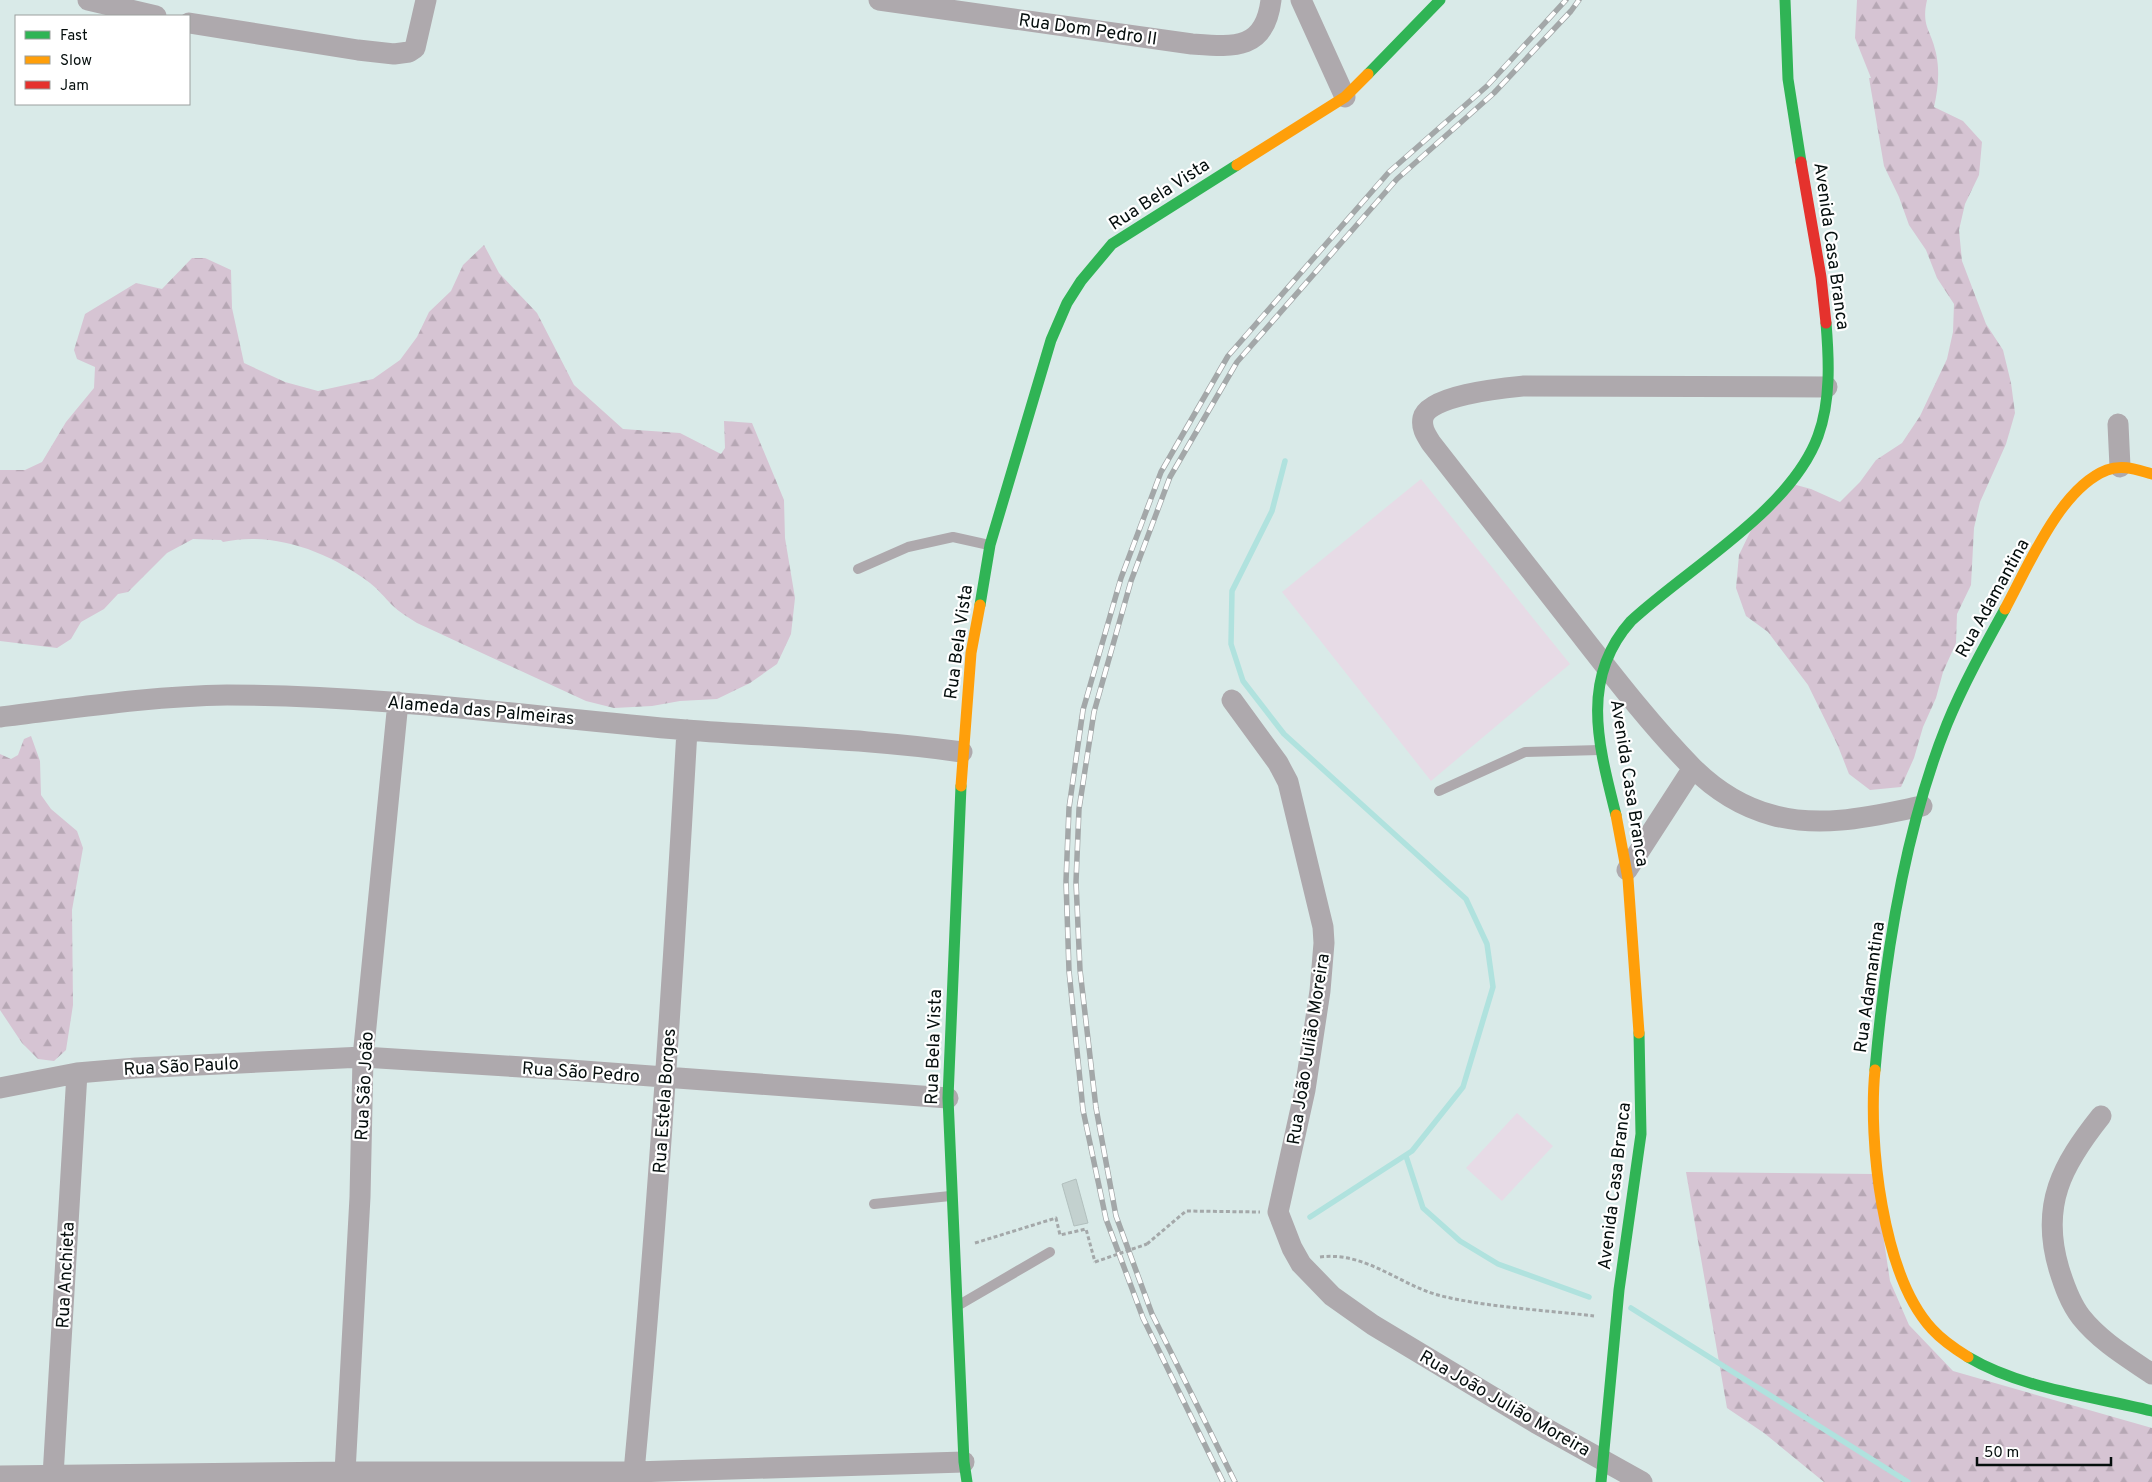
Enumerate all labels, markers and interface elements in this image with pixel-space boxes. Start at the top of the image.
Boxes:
street label: Rua Dom Pedro II [1017,9,1159,52]
legend [15,15,190,105]
text: Fast [60,27,88,46]
text: Slow [60,52,92,71]
text: Jam [60,77,89,96]
street label: Rua Bela Vista [1105,154,1215,236]
street label: Avenida Casa Branca [1807,161,1854,331]
street label: Rua Adamantina [1951,535,2035,662]
street label: Rua Bela Vista [940,583,979,701]
street label: Alameda das Palmeiras [386,692,575,731]
street label: Avenida Casa Branca [1604,698,1653,868]
street label: Rua Adamantina [1850,920,1891,1054]
street label: Rua João Julião Moreira [1283,952,1336,1147]
street label: Rua Bela Vista [921,989,948,1105]
street label: Rua Estela Borges [649,1028,682,1175]
street label: Rua São João [351,1031,380,1141]
street label: Rua São Paulo [123,1053,239,1082]
street label: Rua São Pedro [521,1058,641,1089]
street label: Avenida Casa Branca [1594,1101,1637,1271]
street label: Rua Anchieta [52,1221,81,1329]
street label: Rua João Julião Moreira [1415,1346,1594,1463]
scale bar [1977,1434,2111,1466]
text: 50 m [1984,1444,2019,1463]

